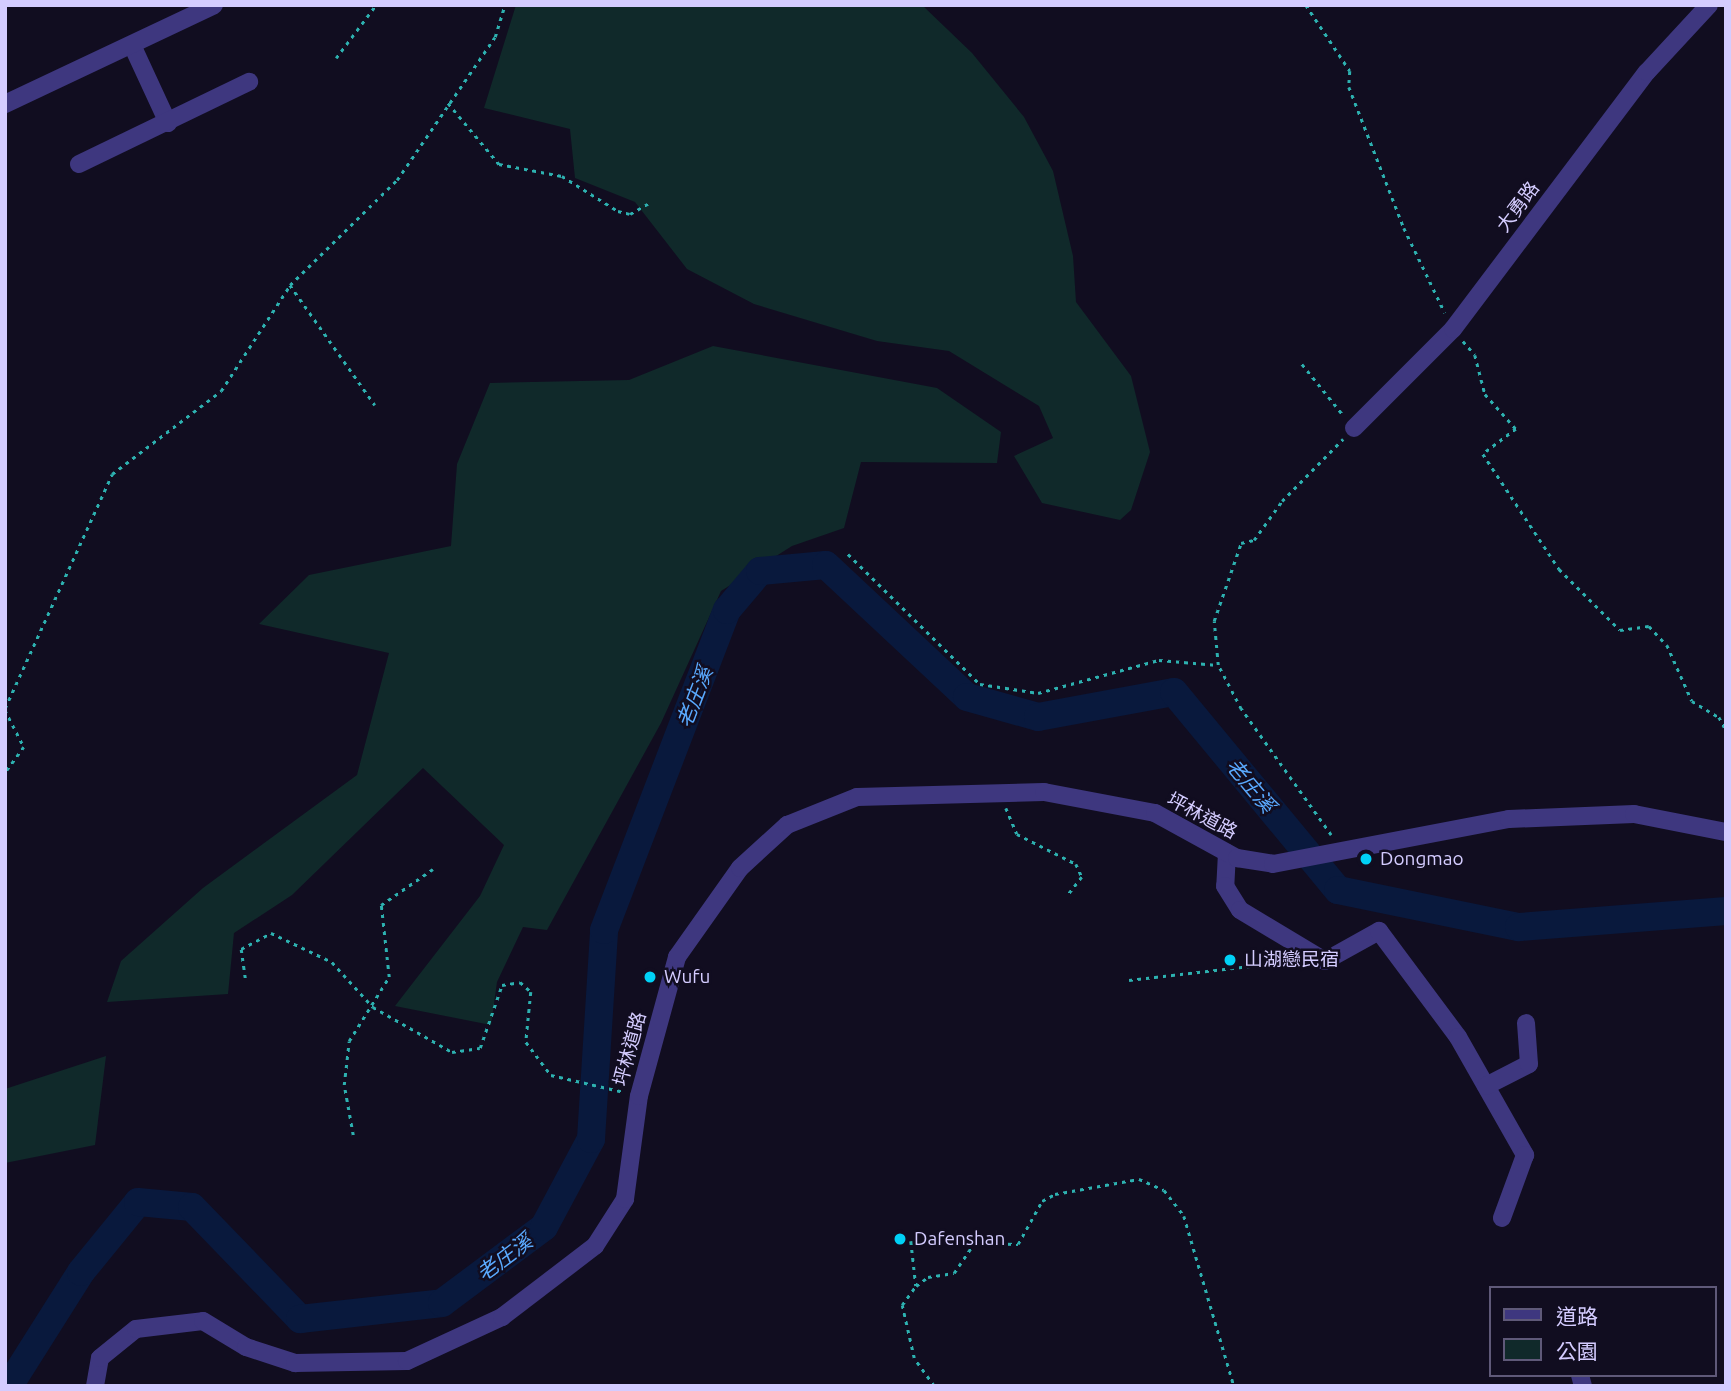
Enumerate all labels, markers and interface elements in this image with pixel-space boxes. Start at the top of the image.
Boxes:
street label: 大勇路 [1492,177,1544,237]
water label: 老庄溪 [671,663,717,731]
water label: 老庄溪 [1221,753,1281,817]
street label: 坪林道路 [1163,788,1241,844]
place label: Dongmao [1380,848,1464,870]
marker: Dongmao [1358,851,1374,867]
place label: 山湖戀民宿 [1244,949,1339,971]
marker: 山湖戀民宿 [1222,952,1238,968]
place label: Wufu [664,966,710,988]
marker: Wufu [642,969,658,985]
street label: 坪林道路 [609,1009,651,1089]
water label: 老庄溪 [471,1228,537,1286]
place label: Dafenshan [914,1228,1005,1250]
marker: Dafenshan [892,1231,908,1247]
legend [1490,1286,1717,1377]
text: 道路 [1556,1304,1598,1328]
text: 公園 [1556,1339,1598,1363]

